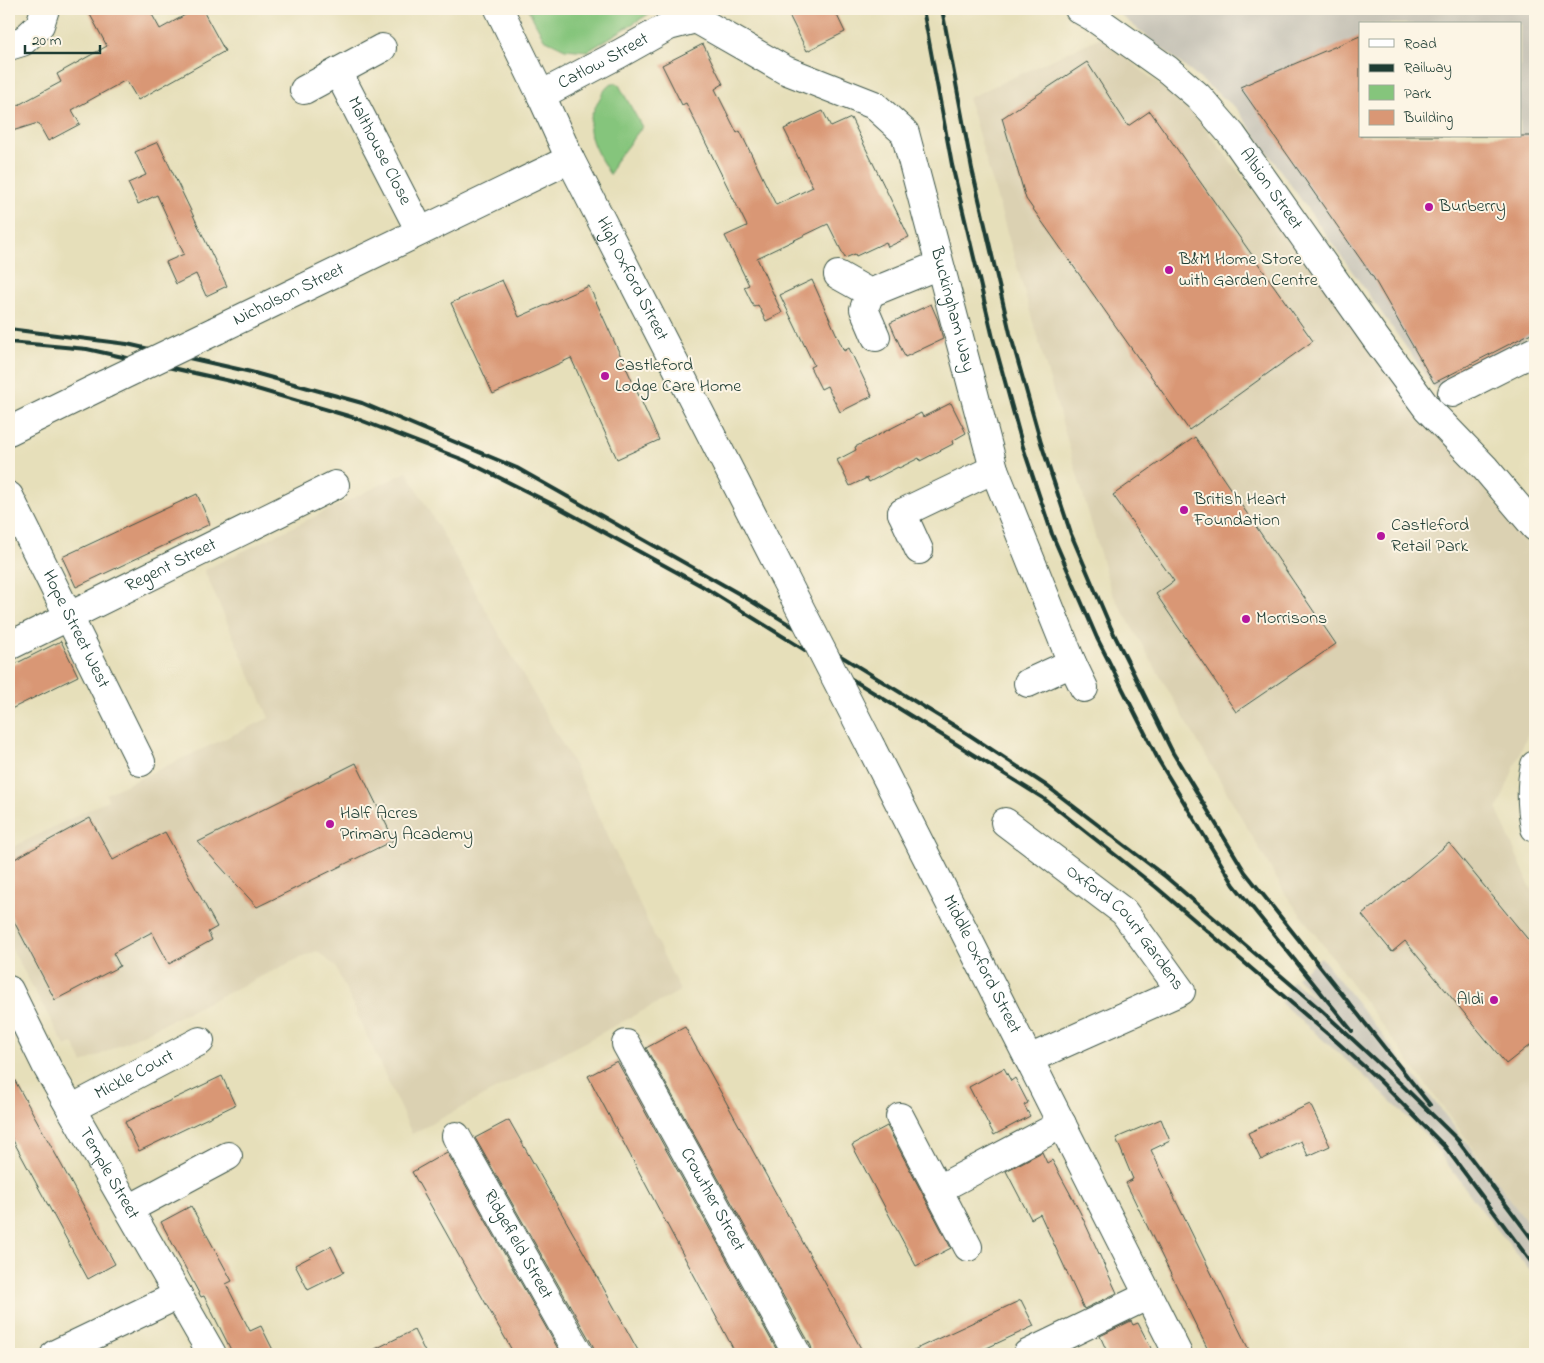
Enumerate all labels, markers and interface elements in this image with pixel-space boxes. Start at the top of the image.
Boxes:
scale bar [25,22,100,54]
legend [1359,22,1522,138]
street label: Catlow Street [554,27,654,97]
text: 20 m [32,30,62,52]
text: Road [1404,33,1437,55]
text: Railway [1404,57,1452,80]
text: Park [1404,83,1432,105]
street label: Malthouse Close [340,92,418,211]
text: Building [1403,107,1453,130]
street label: Albion Street [1232,143,1308,236]
place label: Burberry [1438,194,1506,220]
marker: Burberry [1423,201,1435,213]
street label: High Oxford Street [589,213,674,346]
street label: Buckingham Way [923,243,981,375]
place label: B&M Home Store with Garden Centre [1178,247,1319,294]
street label: Nicholson Street [229,257,349,333]
marker: B&M Home Store with Garden Centre [1163,264,1175,276]
place label: Castleford Lodge Care Home [615,353,742,401]
marker: Castleford Lodge Care Home [599,370,611,382]
place label: British Heart Foundation [1193,487,1286,534]
marker: British Heart Foundation [1178,504,1190,516]
place label: Castleford Retail Park [1391,513,1469,560]
marker: Castleford Retail Park [1375,530,1387,542]
street label: Regent Street [121,532,221,599]
street label: Hope Street West [35,566,116,693]
place label: Morrisons [1256,606,1327,632]
marker: Morrisons [1240,613,1252,625]
place label: Half Acres Primary Academy [340,801,473,848]
marker: Half Acres Primary Academy [324,818,336,830]
street label: Oxford Court Gardens [1060,859,1190,996]
street label: Middle Oxford Street [935,891,1027,1039]
place label: Aldi [1457,987,1484,1013]
marker: Aldi [1488,994,1500,1006]
street label: Mickle Court [90,1044,179,1107]
street label: Temple Street [72,1123,145,1225]
street label: Crowther Street [673,1143,751,1256]
street label: Ridgefield Street [476,1185,559,1305]

